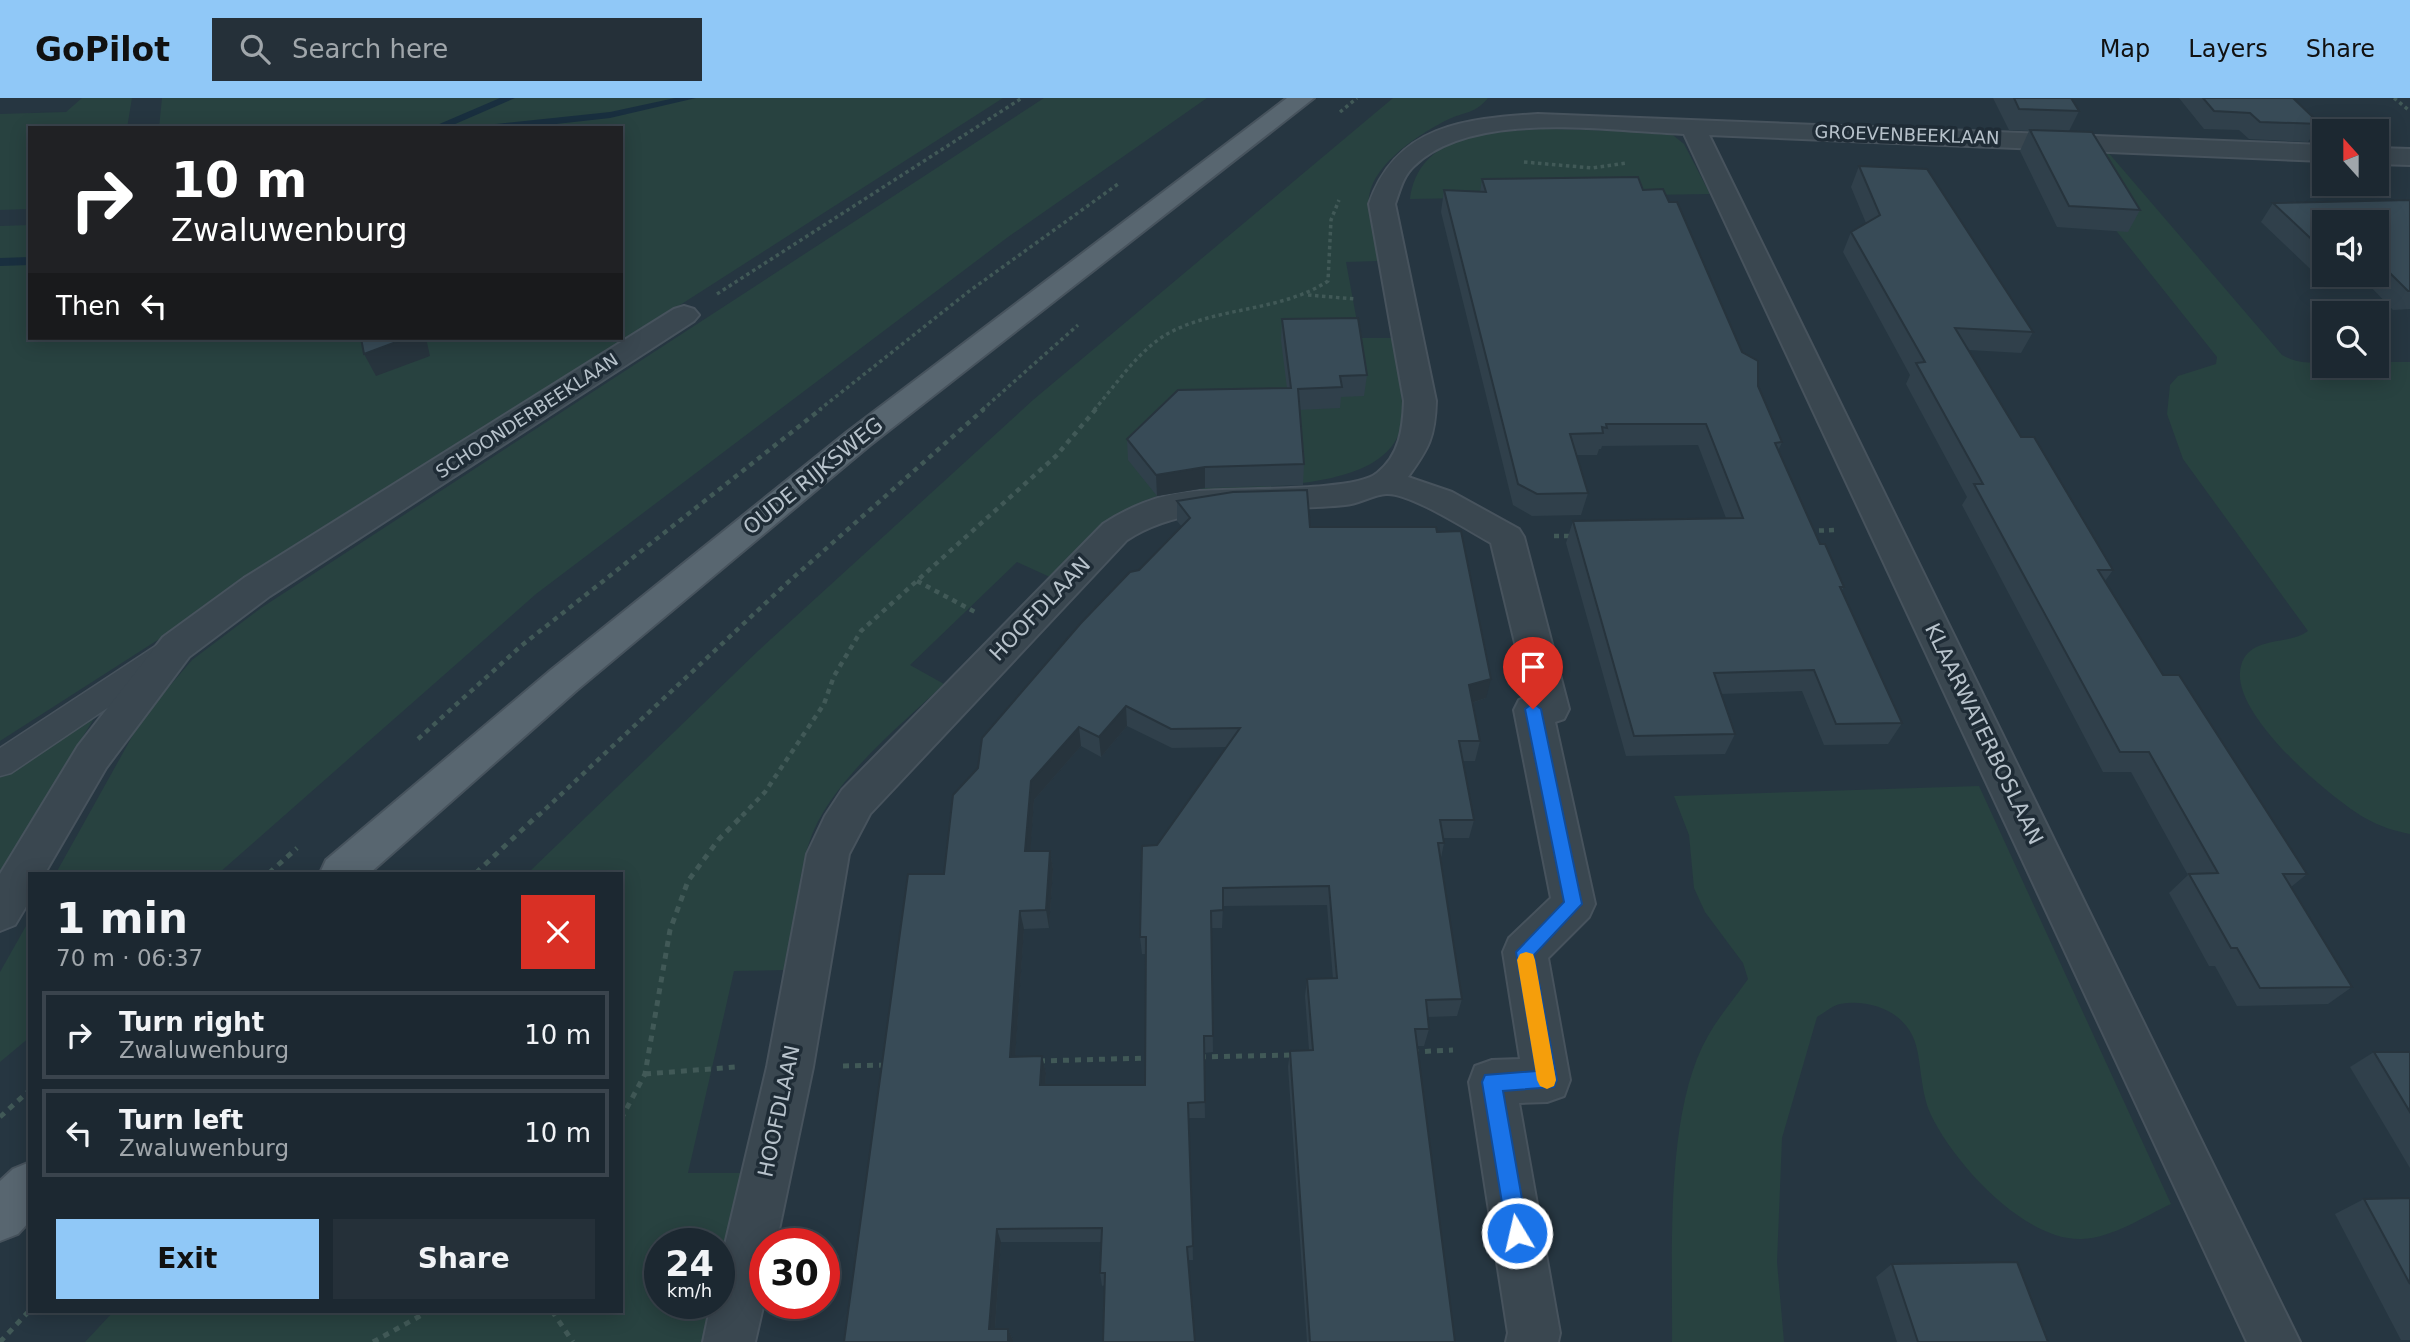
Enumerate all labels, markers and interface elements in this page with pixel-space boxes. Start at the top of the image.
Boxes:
search box [212,18,702,81]
text: GoPilot [35,30,170,69]
icon: search [236,30,274,68]
text: Search here [292,34,448,64]
text: Map [2100,35,2150,63]
text: Layers [2188,35,2268,63]
text: Share [2306,35,2375,63]
north arrow [2312,119,2389,196]
map controls [2312,119,2389,378]
street label: GROEVENBEEKLAAN [1814,121,2000,148]
text: 10 m [171,152,307,209]
icon: right [56,154,147,245]
button: sound [2312,210,2389,287]
text: Zwaluwenburg [171,211,408,249]
icon: left [135,287,173,325]
text: Then [56,291,121,321]
button: search [2312,301,2389,378]
street label: SCHOONDERBEEKLAAN [432,349,622,482]
street label: OUDE RIJKSWEG [738,412,888,540]
street label: HOOFDLAAN [985,552,1095,666]
street label: KLAARWATERBOSLAAN [1920,619,2048,849]
pin [1503,637,1563,709]
icon: arrive [1514,648,1552,686]
text: 1 min [56,894,188,943]
button: close [521,895,595,969]
text: 70 m · 06:37 [56,945,203,971]
text: Turn right [119,1007,264,1037]
icon: right [60,1016,98,1054]
text: 10 m [524,1020,591,1050]
text: Zwaluwenburg [119,1037,289,1063]
street label: HOOFDLAAN [753,1043,805,1179]
text: Turn left [119,1105,243,1135]
icon: left [60,1114,98,1152]
text: 10 m [524,1118,591,1148]
text: Zwaluwenburg [119,1135,289,1161]
position arrow [1480,1196,1554,1270]
button: Exit [56,1219,319,1299]
button: Share [333,1219,595,1299]
speed limit sign: 30 [749,1228,840,1319]
text: 24 [665,1244,714,1284]
text: km/h [667,1280,712,1301]

